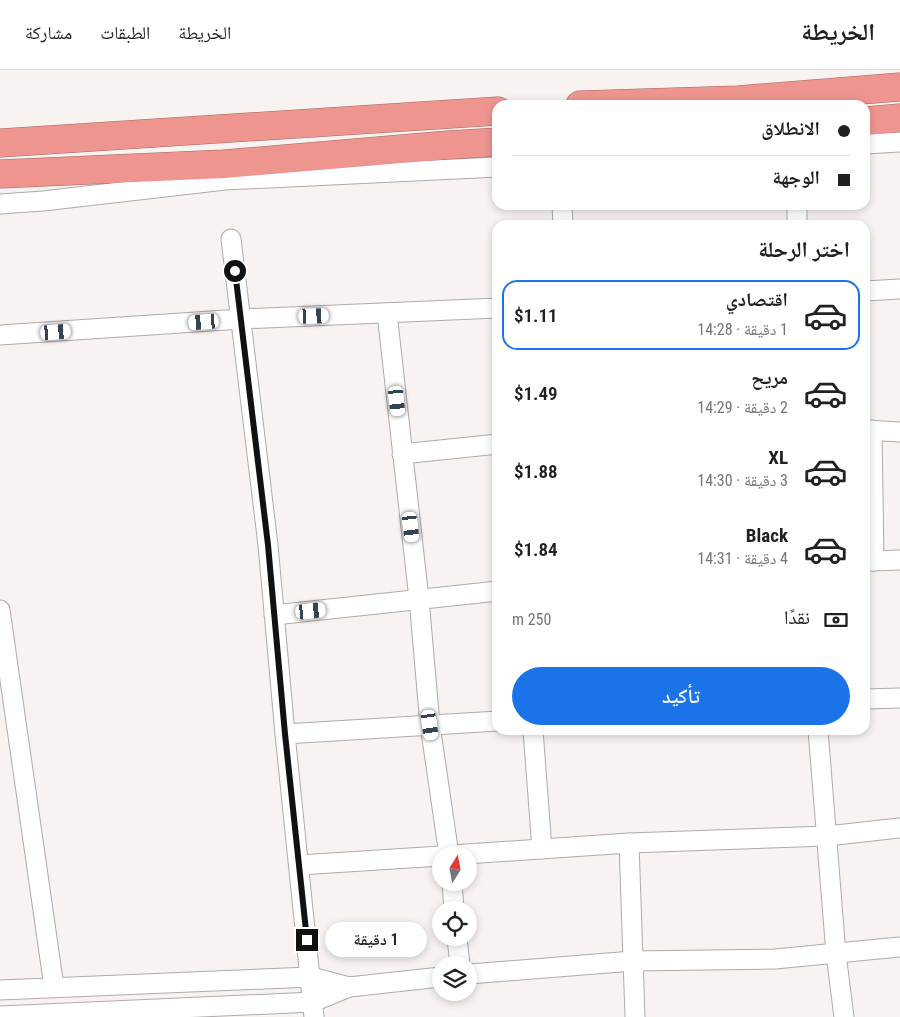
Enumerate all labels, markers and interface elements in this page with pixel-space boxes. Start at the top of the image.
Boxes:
text: الخريطة [801,18,875,46]
text: مشاركة [25,22,72,43]
text: الطبقات [100,22,150,43]
text: الخريطة [178,22,231,43]
text: الانطلاق [761,117,820,140]
text: الوجهة [772,166,820,189]
text: اختر الرحلة [758,237,850,262]
route start [224,260,246,282]
text: اقتصادي [726,288,788,311]
icon: car [803,293,848,338]
text: $1.11 [514,304,558,327]
car [298,308,329,324]
car [188,313,219,331]
text: 1 دقيقة · 14:28 [697,320,788,339]
car [40,323,71,341]
text: مريح [751,366,788,389]
icon: car [803,371,848,416]
text: $1.49 [514,382,558,405]
car [387,385,406,417]
text: 2 دقيقة · 14:29 [697,398,788,417]
text: XL [768,446,788,469]
icon: car [803,449,848,494]
text: $1.88 [514,460,558,483]
text: 3 دقيقة · 14:30 [697,471,788,490]
car [401,511,420,543]
text: Black [746,524,788,547]
icon: car [803,527,848,572]
text: $1.84 [514,538,558,561]
text: 4 دقيقة · 14:31 [697,549,788,568]
car [295,602,326,620]
text: نقدًا [784,606,810,629]
icon: cash [822,606,850,634]
text: 250 m [512,610,551,629]
button: تأكيد [512,667,850,725]
car [420,709,439,741]
north arrow [432,846,478,891]
map controls [432,846,477,1001]
button: locate [432,901,477,946]
callout: 1 دقيقة [324,922,427,958]
route end [296,929,318,951]
text: 1 دقيقة [354,930,398,949]
button: layers [432,956,477,1001]

